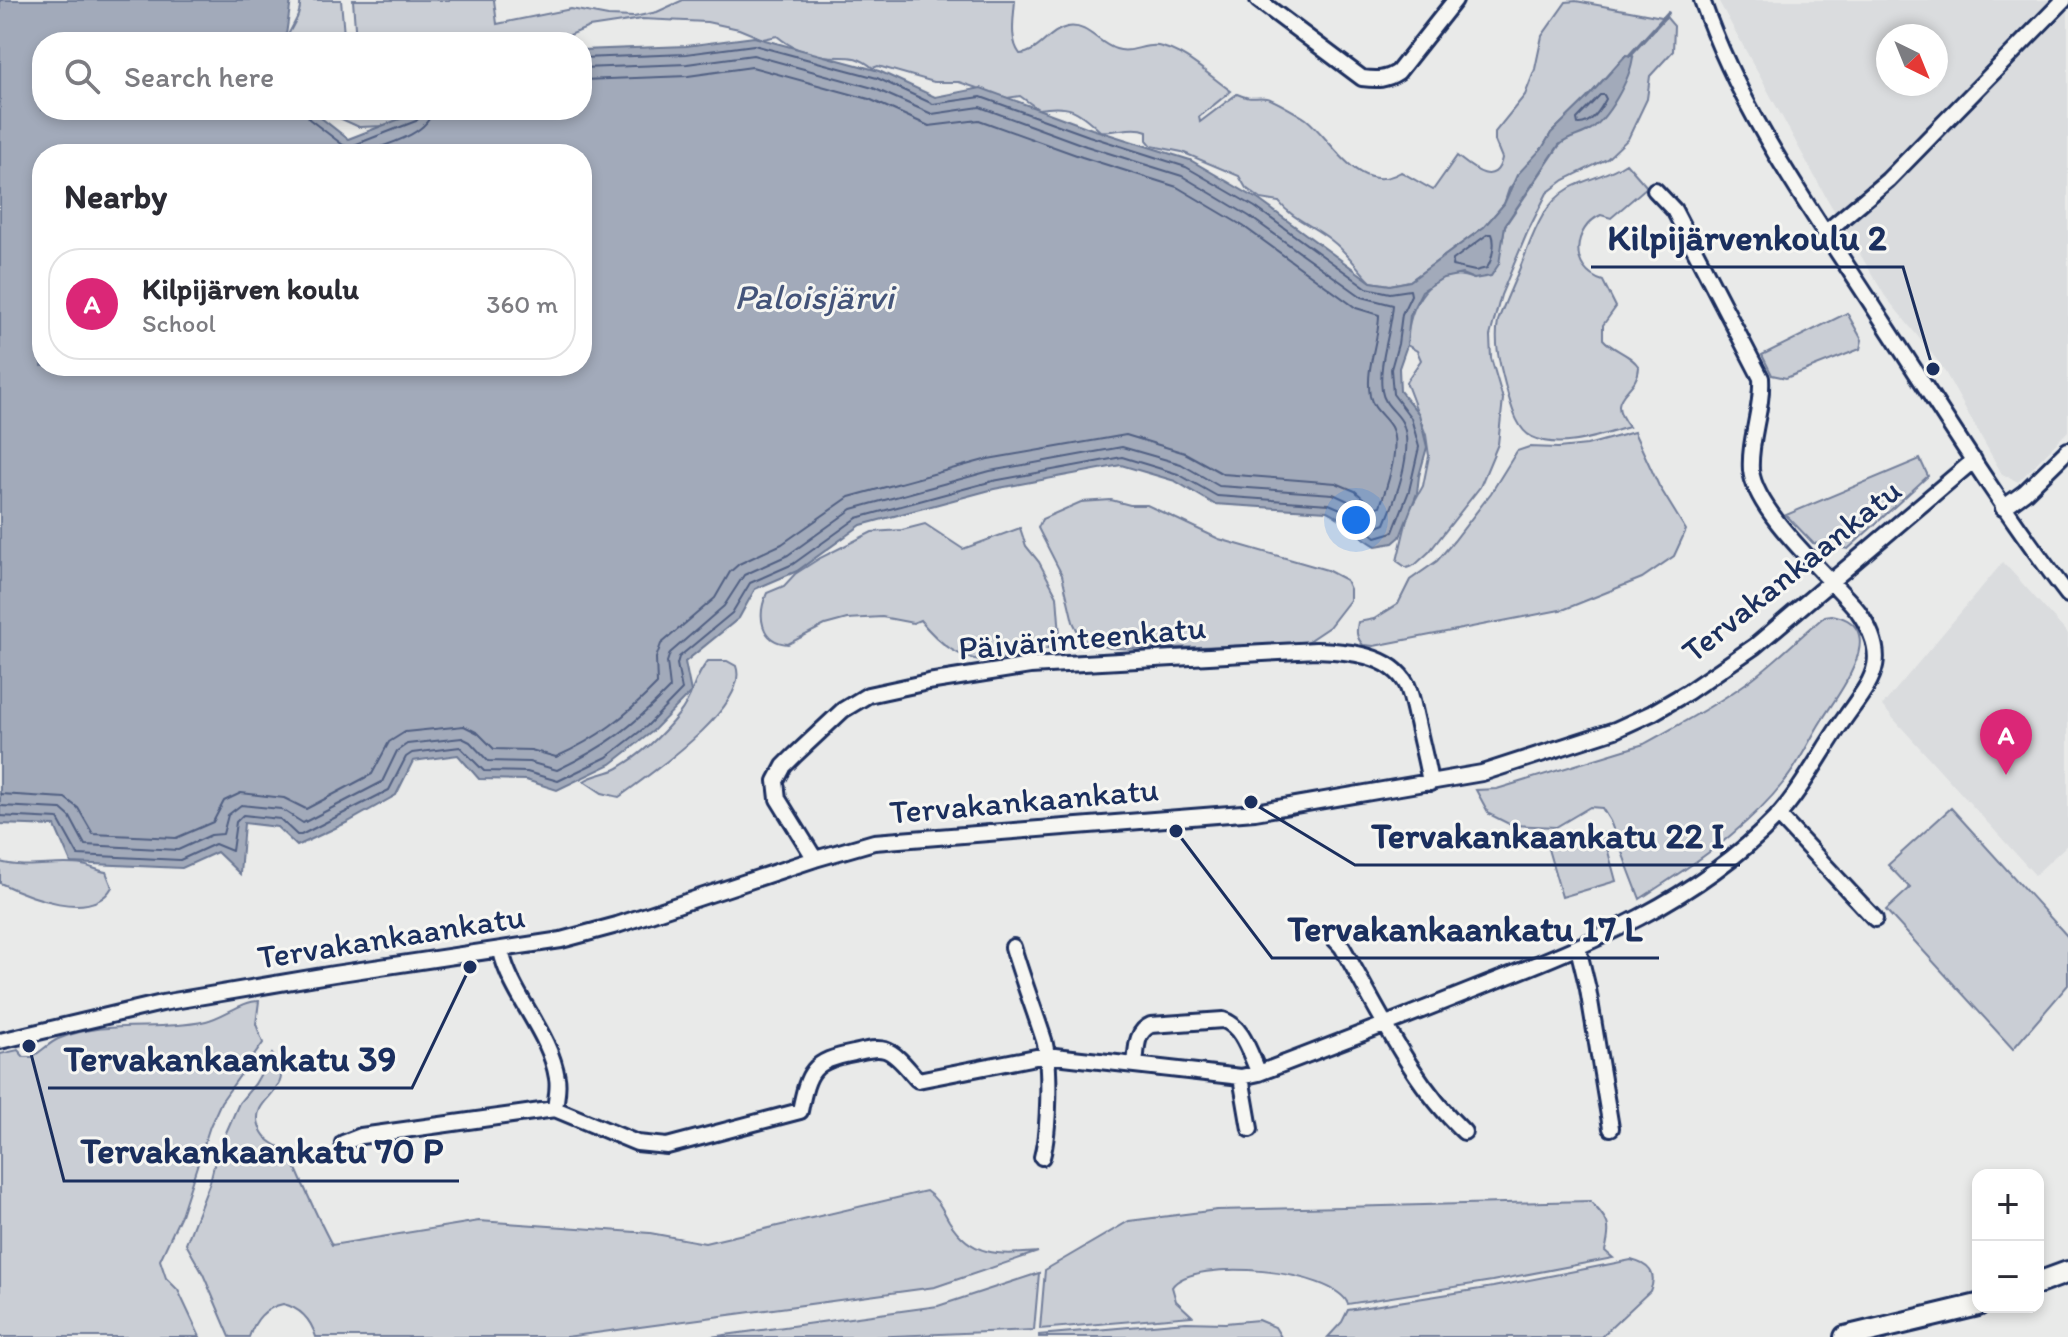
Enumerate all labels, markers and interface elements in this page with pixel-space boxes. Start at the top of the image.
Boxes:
north arrow [1876,24,1948,96]
search box [32,32,592,120]
icon: search [60,54,104,98]
text: Search here [124,58,274,95]
text: Nearby [64,176,167,217]
callout: Kilpijärvenkoulu 2 [1591,207,1903,267]
text: Kilpijärvenkoulu 2 [1607,216,1887,259]
text: Kilpijärven koulu [142,270,359,307]
water label: Paloisjärvi [734,275,898,318]
text: A [84,288,100,320]
text: 360 m [486,288,558,320]
text: School [142,307,216,339]
street label: Tervakankaankatu [1673,469,1909,671]
your location [1336,500,1376,540]
street label: Päivärinteenkatu [957,606,1208,669]
pin: A [1980,709,2032,775]
street label: Tervakankaankatu [888,768,1161,833]
callout: Tervakankaankatu 22 I [1355,805,1740,865]
text: Tervakankaankatu 22 I [1370,814,1725,857]
street label: Tervakankaankatu [254,895,528,978]
callout: Tervakankaankatu 17 L [1272,898,1659,958]
text: Tervakankaankatu 17 L [1287,907,1643,950]
callout: Tervakankaankatu 39 [48,1028,412,1088]
text: Tervakankaankatu 39 [63,1037,396,1080]
callout: Tervakankaankatu 70 P [64,1121,459,1181]
text: Tervakankaankatu 70 P [80,1129,444,1172]
map controls [1972,1169,2044,1313]
button: + [1972,1169,2044,1241]
button: − [1972,1241,2044,1313]

